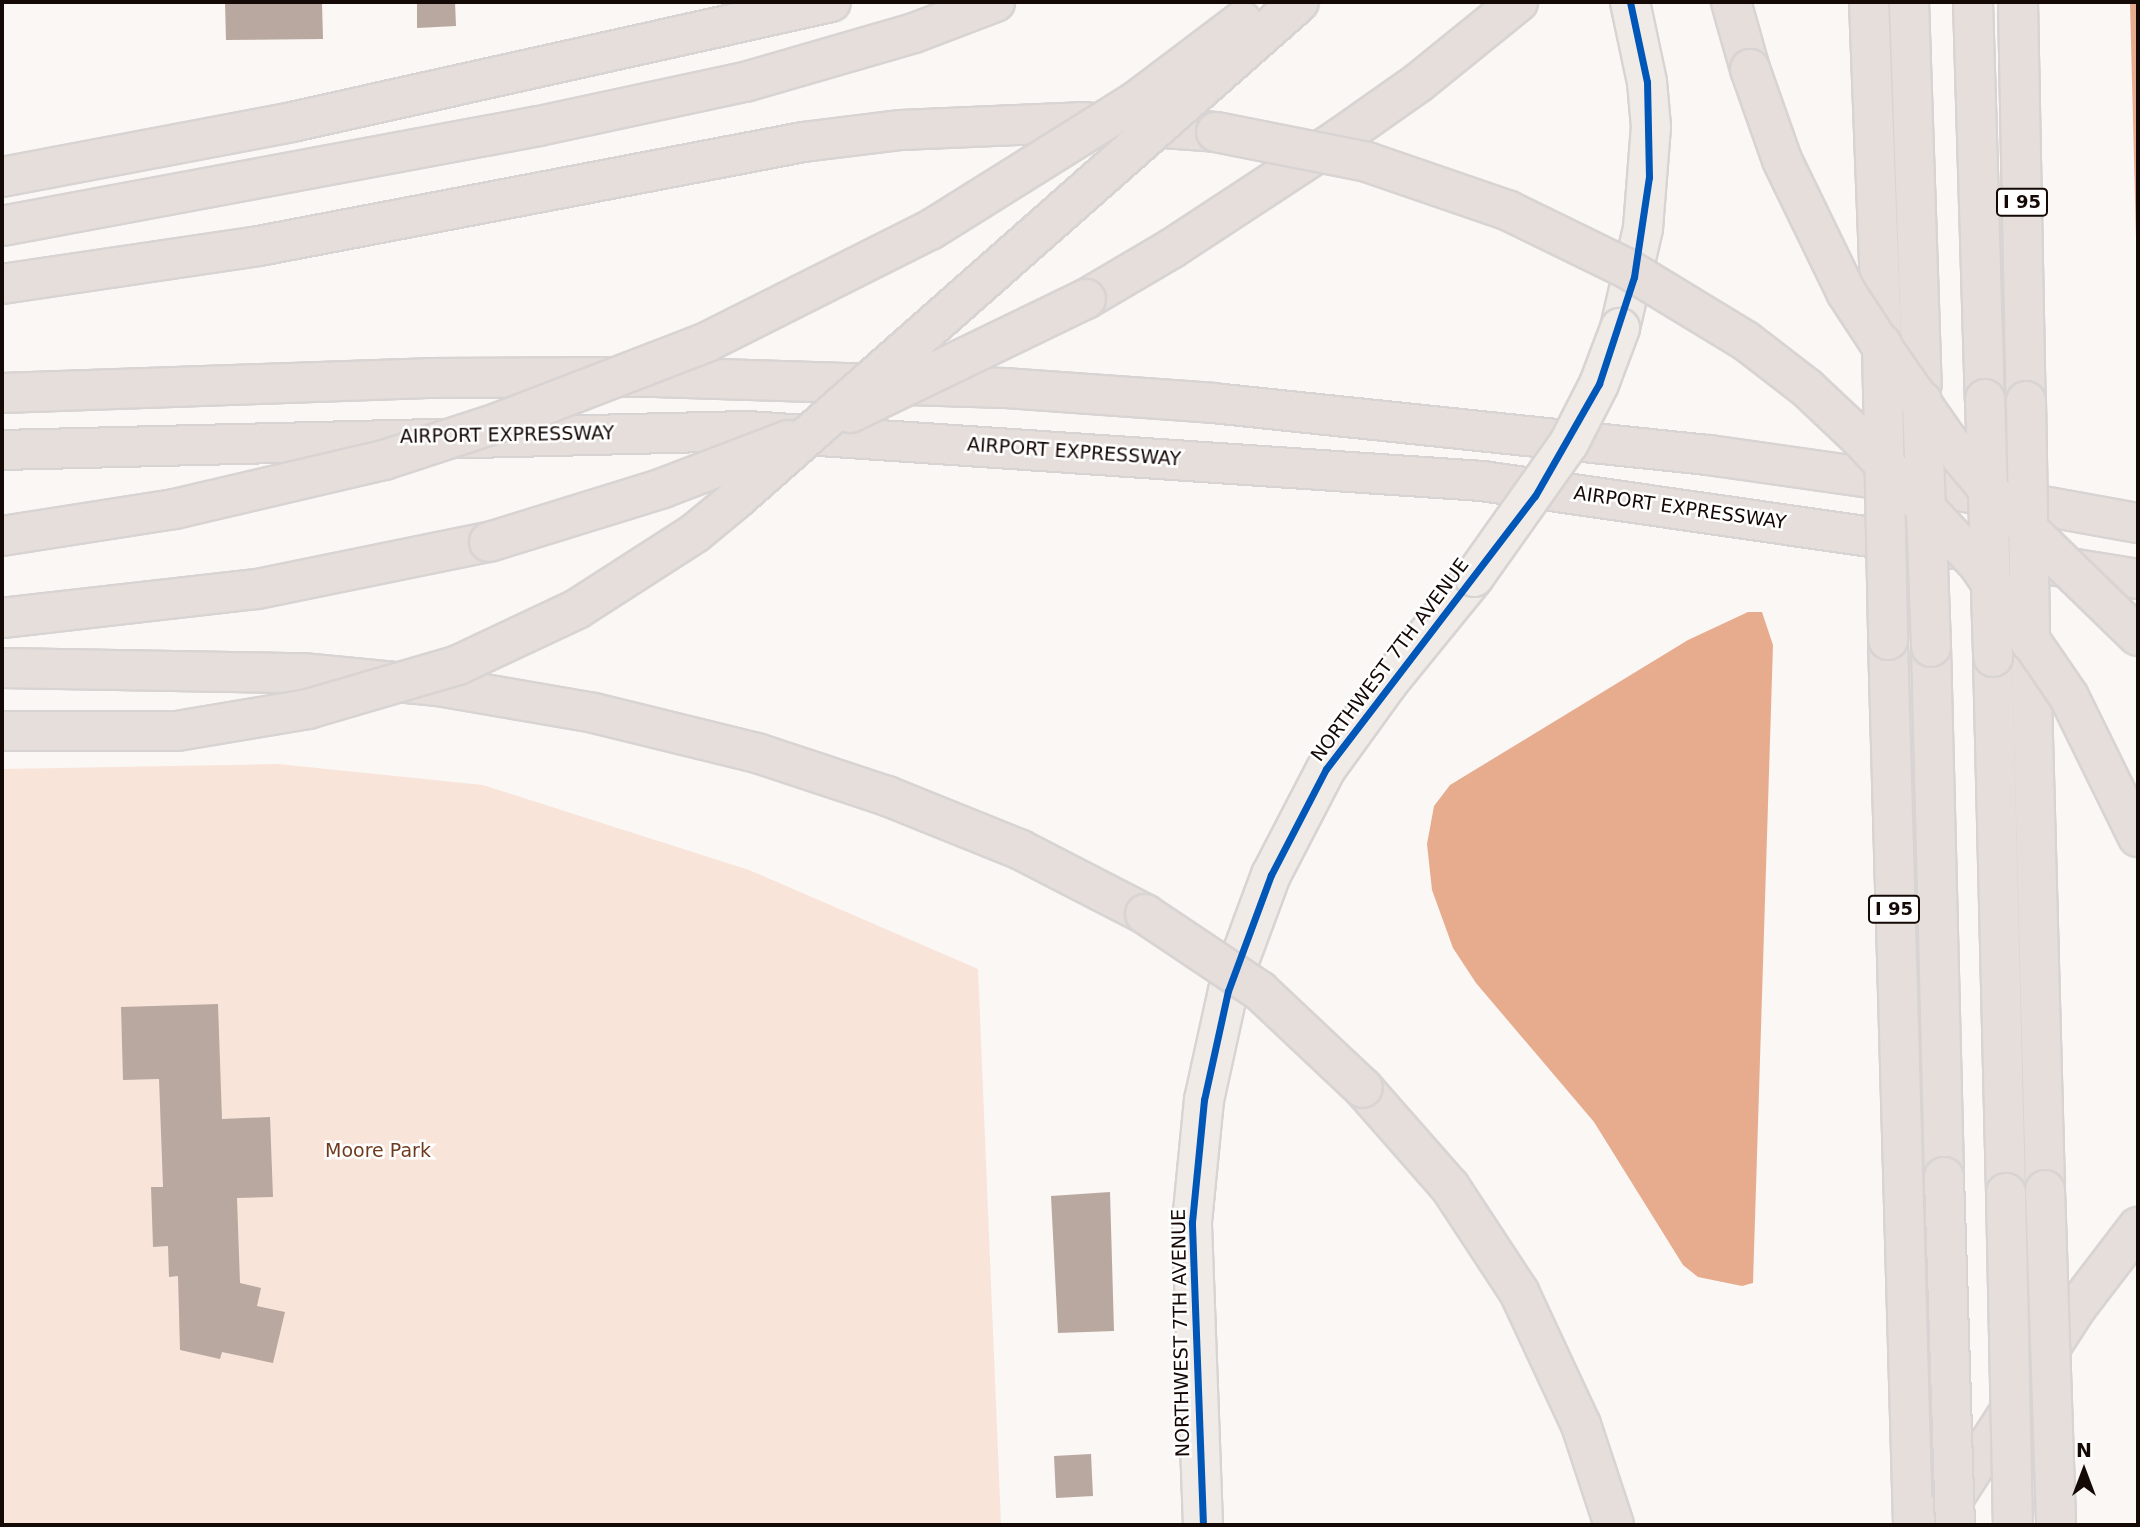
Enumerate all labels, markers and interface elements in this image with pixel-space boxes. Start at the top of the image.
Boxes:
road number: I 95 [1996,188,2048,216]
street label: AIRPORT EXPRESSWAY [400,422,614,448]
street label: AIRPORT EXPRESSWAY [966,433,1182,471]
street label: AIRPORT EXPRESSWAY [1572,482,1788,534]
street label: NORTHWEST 7TH AVENUE [1306,554,1474,766]
road number: I 95 [1868,894,1920,924]
park label: Moore Park [325,1140,431,1162]
street label: NORTHWEST 7TH AVENUE [1167,1209,1195,1457]
north arrow [2049,1436,2119,1506]
text: N [2076,1439,2092,1461]

